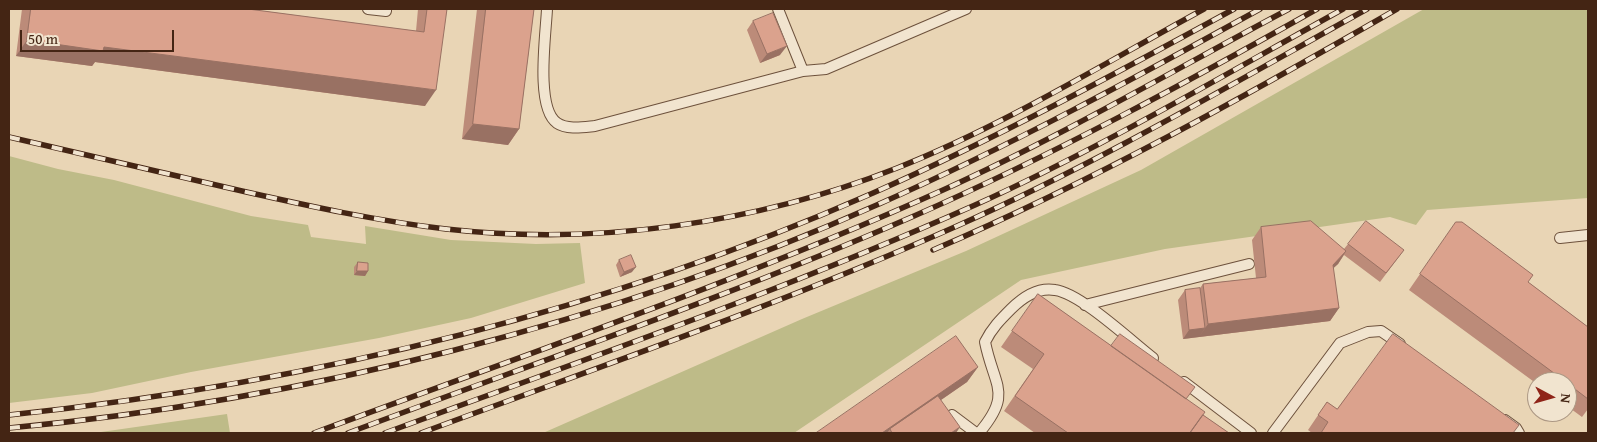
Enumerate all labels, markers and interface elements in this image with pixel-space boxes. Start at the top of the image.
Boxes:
scale bar [22,20,176,52]
text: 50 m [28,28,58,49]
north arrow [1527,372,1577,422]
text: N [1555,393,1576,404]

